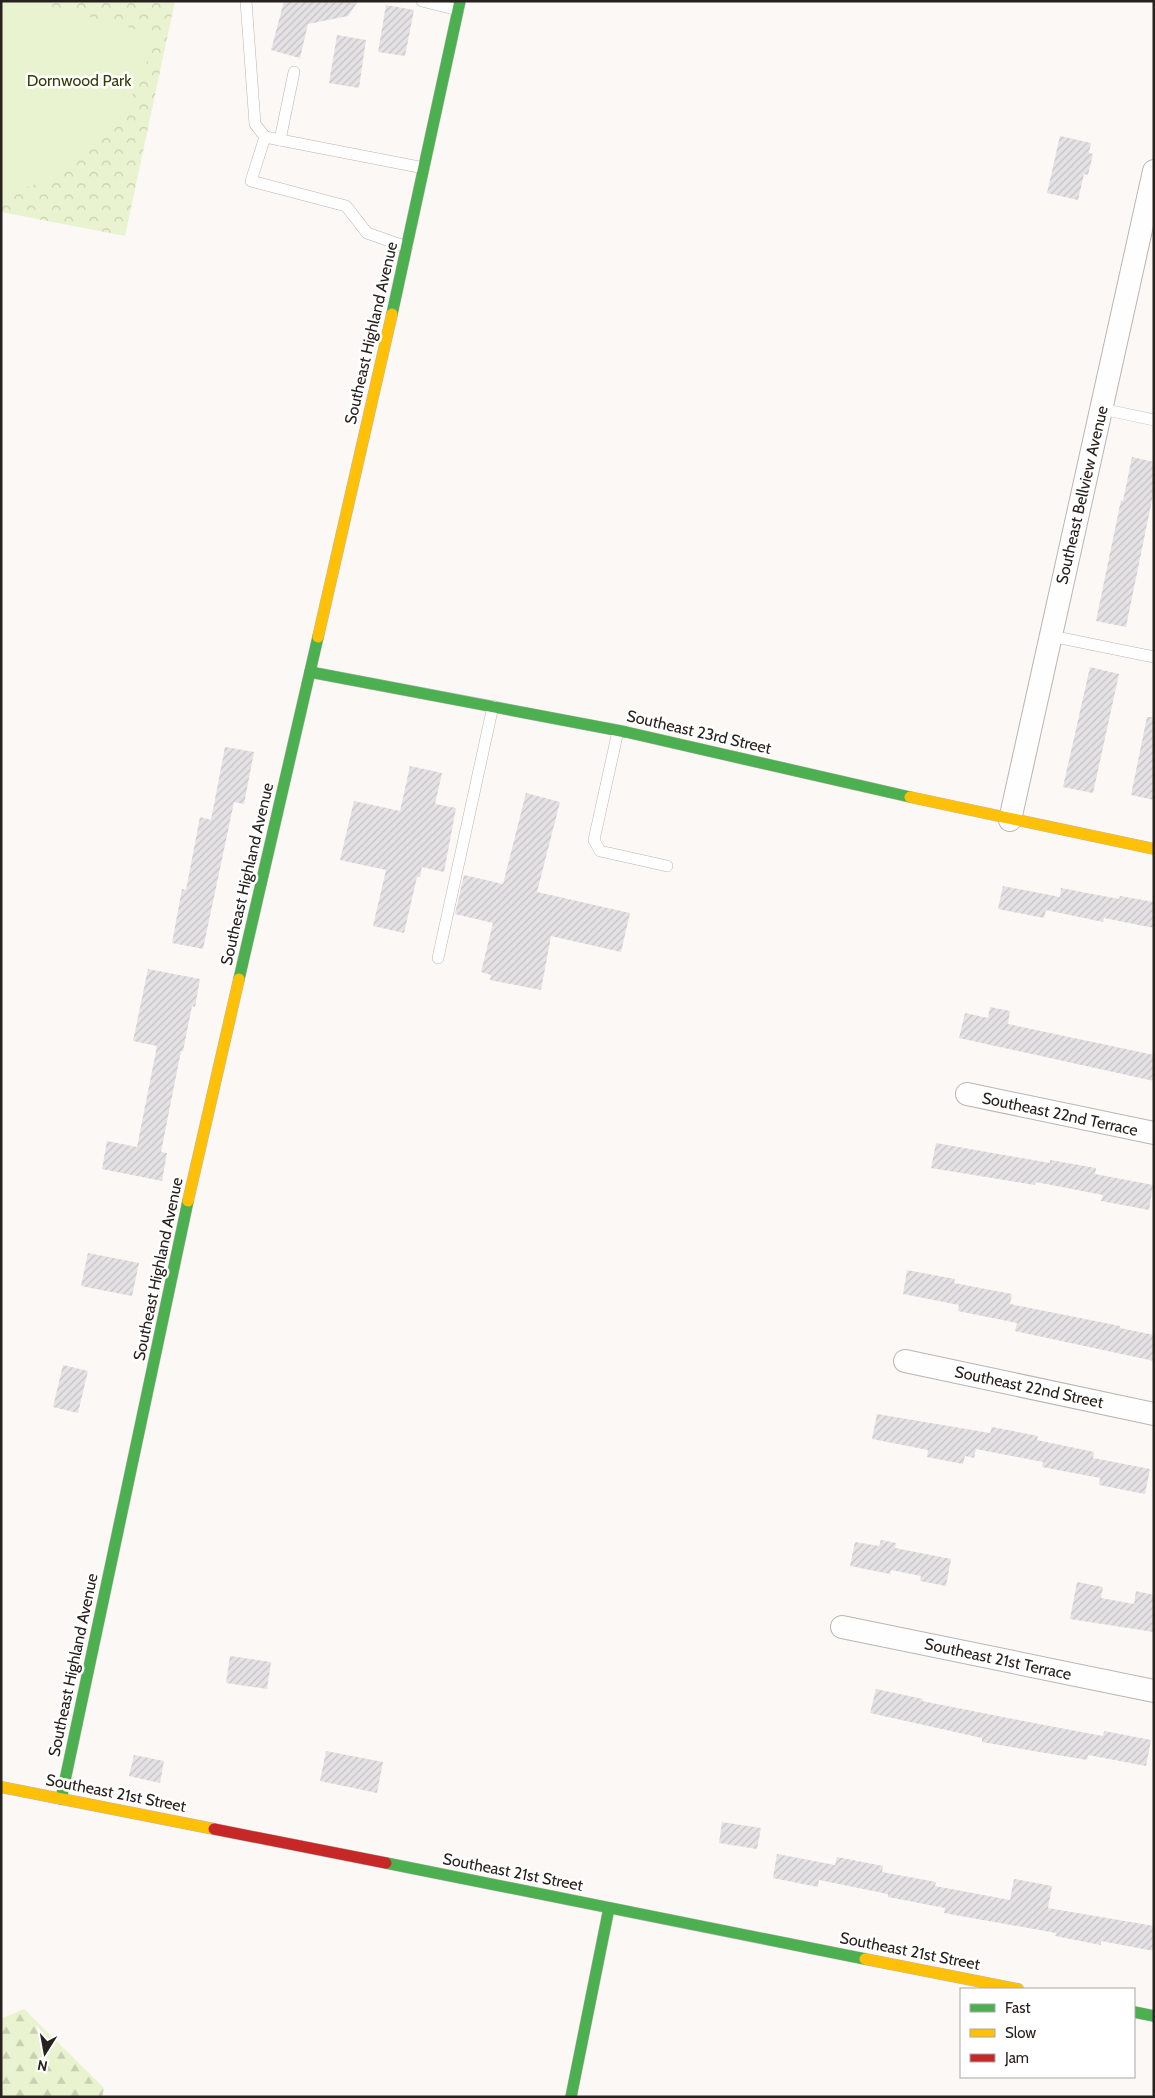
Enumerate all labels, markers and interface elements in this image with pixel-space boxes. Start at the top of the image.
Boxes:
park label: Dornwood Park [27,71,132,90]
street label: Southeast Highland Avenue [341,240,401,426]
street label: Southeast Bellview Avenue [1052,404,1112,586]
street label: Southeast 23rd Street [625,706,774,758]
street label: Southeast Highland Avenue [217,781,277,967]
street label: Southeast 22nd Terrace [980,1088,1140,1140]
street label: Southeast Highland Avenue [129,1176,187,1362]
street label: Southeast 22nd Street [953,1362,1106,1412]
street label: Southeast Highland Avenue [44,1572,102,1758]
street label: Southeast 21st Terrace [923,1634,1073,1684]
street label: Southeast 21st Street [44,1770,188,1816]
street label: Southeast 21st Street [441,1849,585,1895]
street label: Southeast 21st Street [838,1928,982,1974]
legend [960,1988,1135,2078]
text: Fast [1005,1999,1030,2017]
text: Slow [1005,2024,1036,2042]
north arrow [20,2028,70,2078]
text: Jam [1004,2049,1029,2067]
text: N [36,2056,49,2076]

